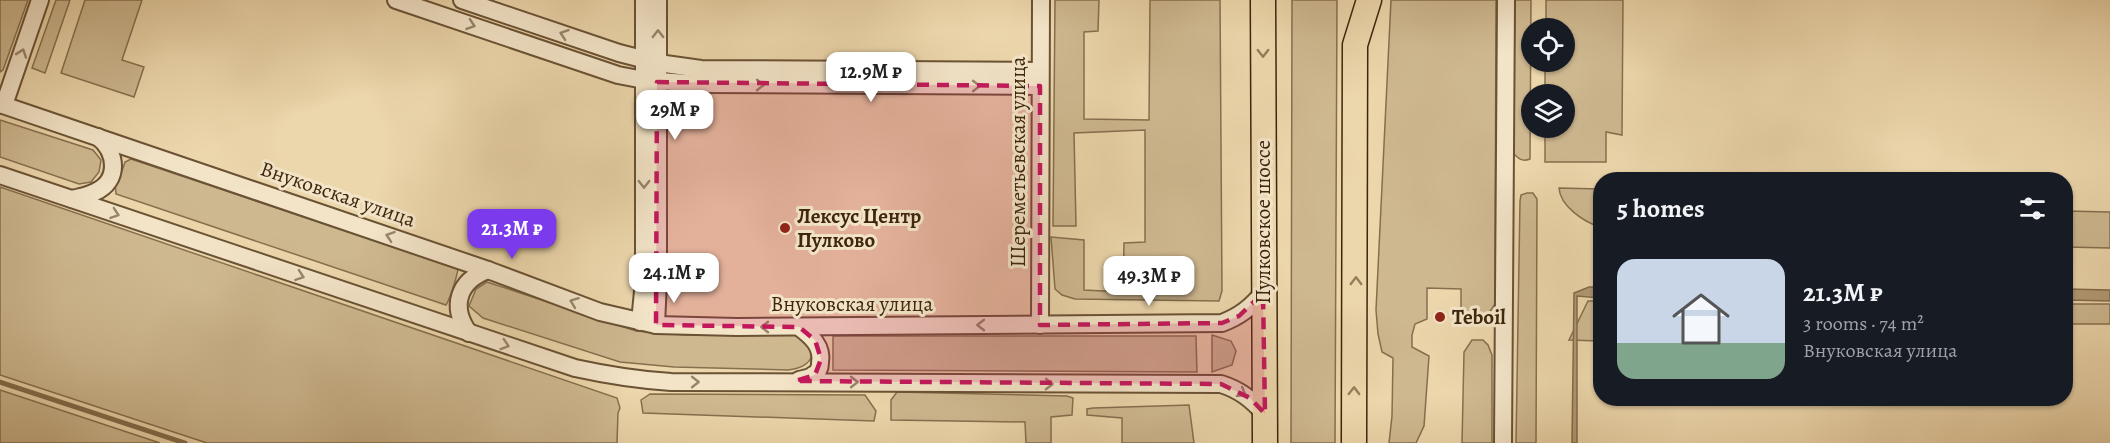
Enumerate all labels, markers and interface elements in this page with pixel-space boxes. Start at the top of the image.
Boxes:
one-way arrow [465,18,476,31]
map controls [1521,18,1575,138]
button: locate [1521,18,1575,72]
one-way arrow [559,29,570,42]
one-way arrow [652,29,664,38]
one-way arrow [15,48,28,59]
one-way arrow [1257,49,1270,58]
pin: 12.9M ₽ [816,52,926,103]
street label: Шереметьевская улица [1004,56,1032,268]
text: 12.9M ₽ [840,58,902,85]
one-way arrow [755,79,764,91]
one-way arrow [971,80,980,92]
button: layers [1521,84,1575,138]
pin: 29M ₽ [633,90,717,141]
text: 29M ₽ [650,96,700,123]
street label: Пулковское шоссе [1249,140,1277,304]
street label: Внуковская улица [257,154,420,234]
one-way arrow [638,180,650,189]
text: 5 homes [1617,191,1705,226]
icon: filters [2016,192,2049,225]
place label: Лексус Центр Пулково [797,202,921,254]
one-way arrow [109,206,120,219]
pin: 21.3M ₽ [457,209,567,260]
text: 21.3M ₽ [481,215,543,242]
marker: Лексус Центр Пулково [778,221,792,235]
one-way arrow [385,231,396,244]
pin: 24.1M ₽ [619,253,729,304]
pin: 49.3M ₽ [1094,256,1204,307]
text: 24.1M ₽ [643,259,705,286]
text: 49.3M ₽ [1117,262,1181,289]
one-way arrow [294,268,305,281]
text: 21.3M ₽ [1803,275,1883,310]
one-way arrow [1350,277,1362,286]
icon: home [1665,283,1737,355]
street label: Внуковская улица [771,290,933,318]
one-way arrow [569,297,580,310]
place label: Teboil [1452,303,1506,331]
marker: Teboil [1433,310,1447,324]
text: 3 rooms · 74 m² [1803,310,1924,337]
one-way arrow [977,319,986,331]
one-way arrow [761,321,770,333]
one-way arrow [499,337,510,350]
text: Внуковская улица [1803,337,1958,364]
one-way arrow [690,376,699,388]
one-way arrow [849,376,858,388]
one-way arrow [1044,378,1053,390]
one-way arrow [1236,385,1246,397]
one-way arrow [1348,387,1361,396]

